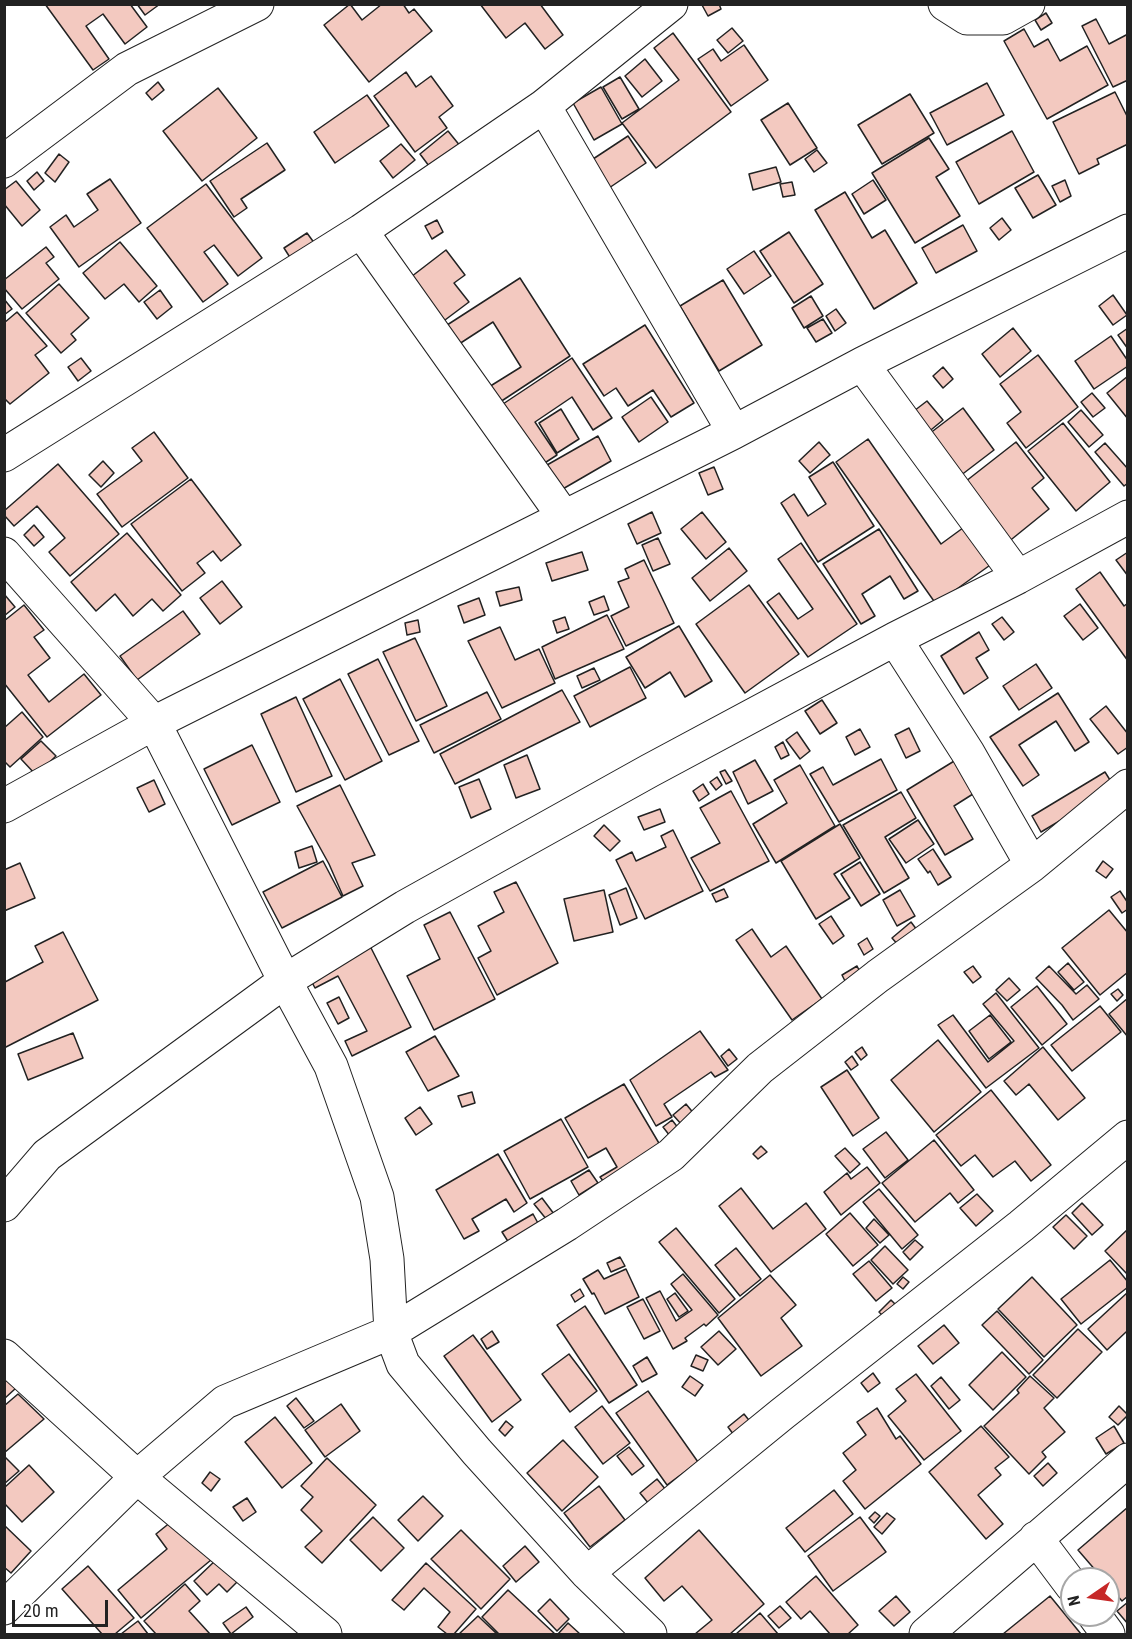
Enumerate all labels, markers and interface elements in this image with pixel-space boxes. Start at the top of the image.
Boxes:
north arrow [1060,1567,1120,1627]
scale bar [15,1588,111,1626]
text: N [1064,1594,1084,1608]
text: 20 m [23,1600,58,1621]

